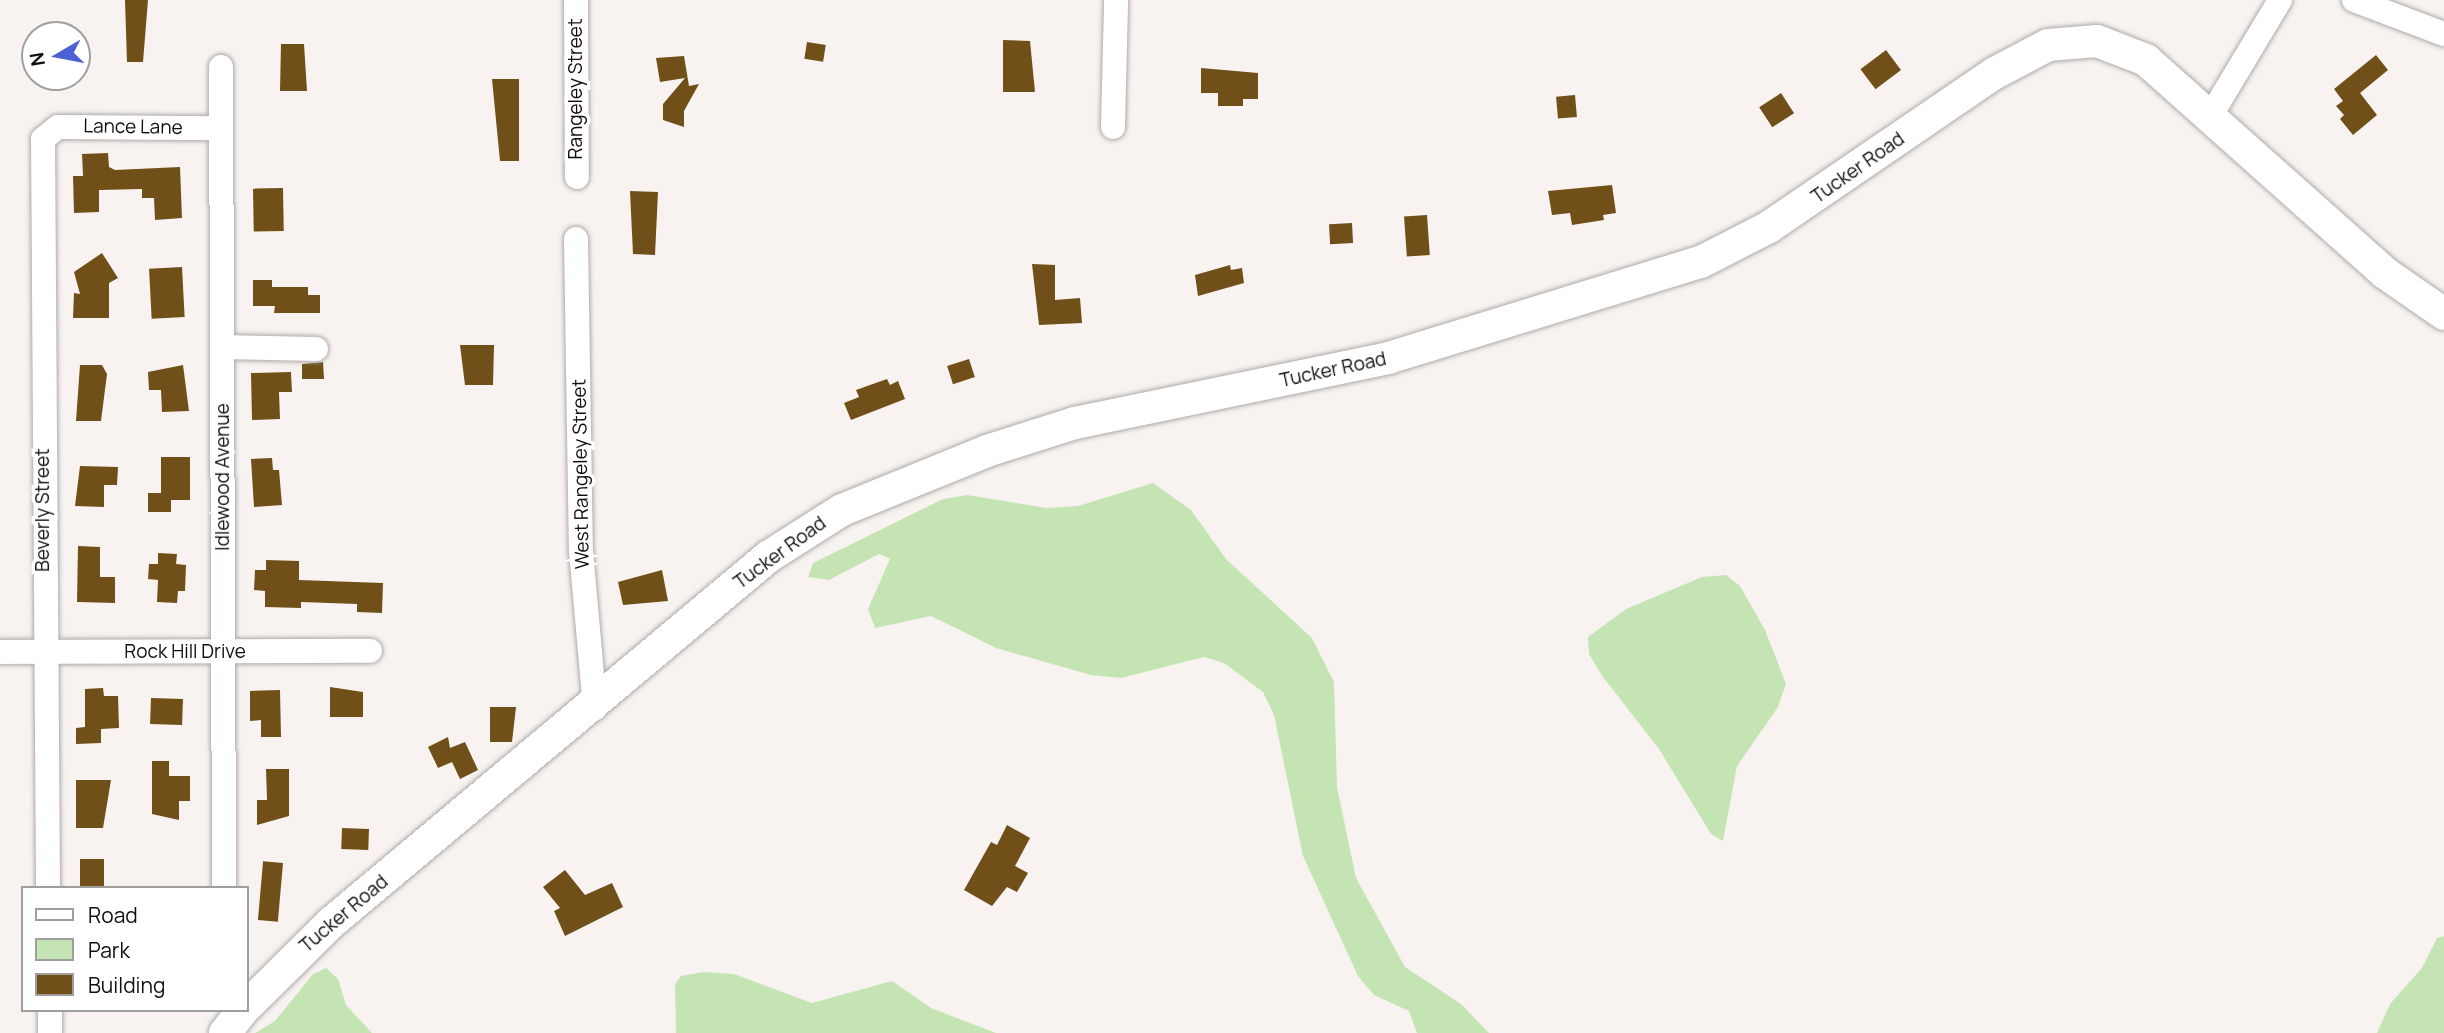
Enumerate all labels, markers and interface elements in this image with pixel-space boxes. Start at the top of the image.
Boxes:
street label: Rangeley Street [565,18,587,160]
north arrow [21,21,91,91]
text: N [23,50,51,68]
street label: Lance Lane [83,115,183,139]
street label: Tucker Road [1807,128,1909,208]
street label: Tucker Road [1278,348,1388,392]
street label: West Rangeley Street [568,379,594,569]
street label: Idlewood Avenue [212,403,234,551]
street label: Beverly Street [32,448,54,572]
street label: Tucker Road [730,512,830,594]
street label: Rock Hill Drive [124,641,246,663]
street label: Tucker Road [295,870,393,958]
legend [21,886,248,1012]
text: Road [88,901,138,929]
text: Park [88,936,130,964]
text: Building [88,971,165,999]

